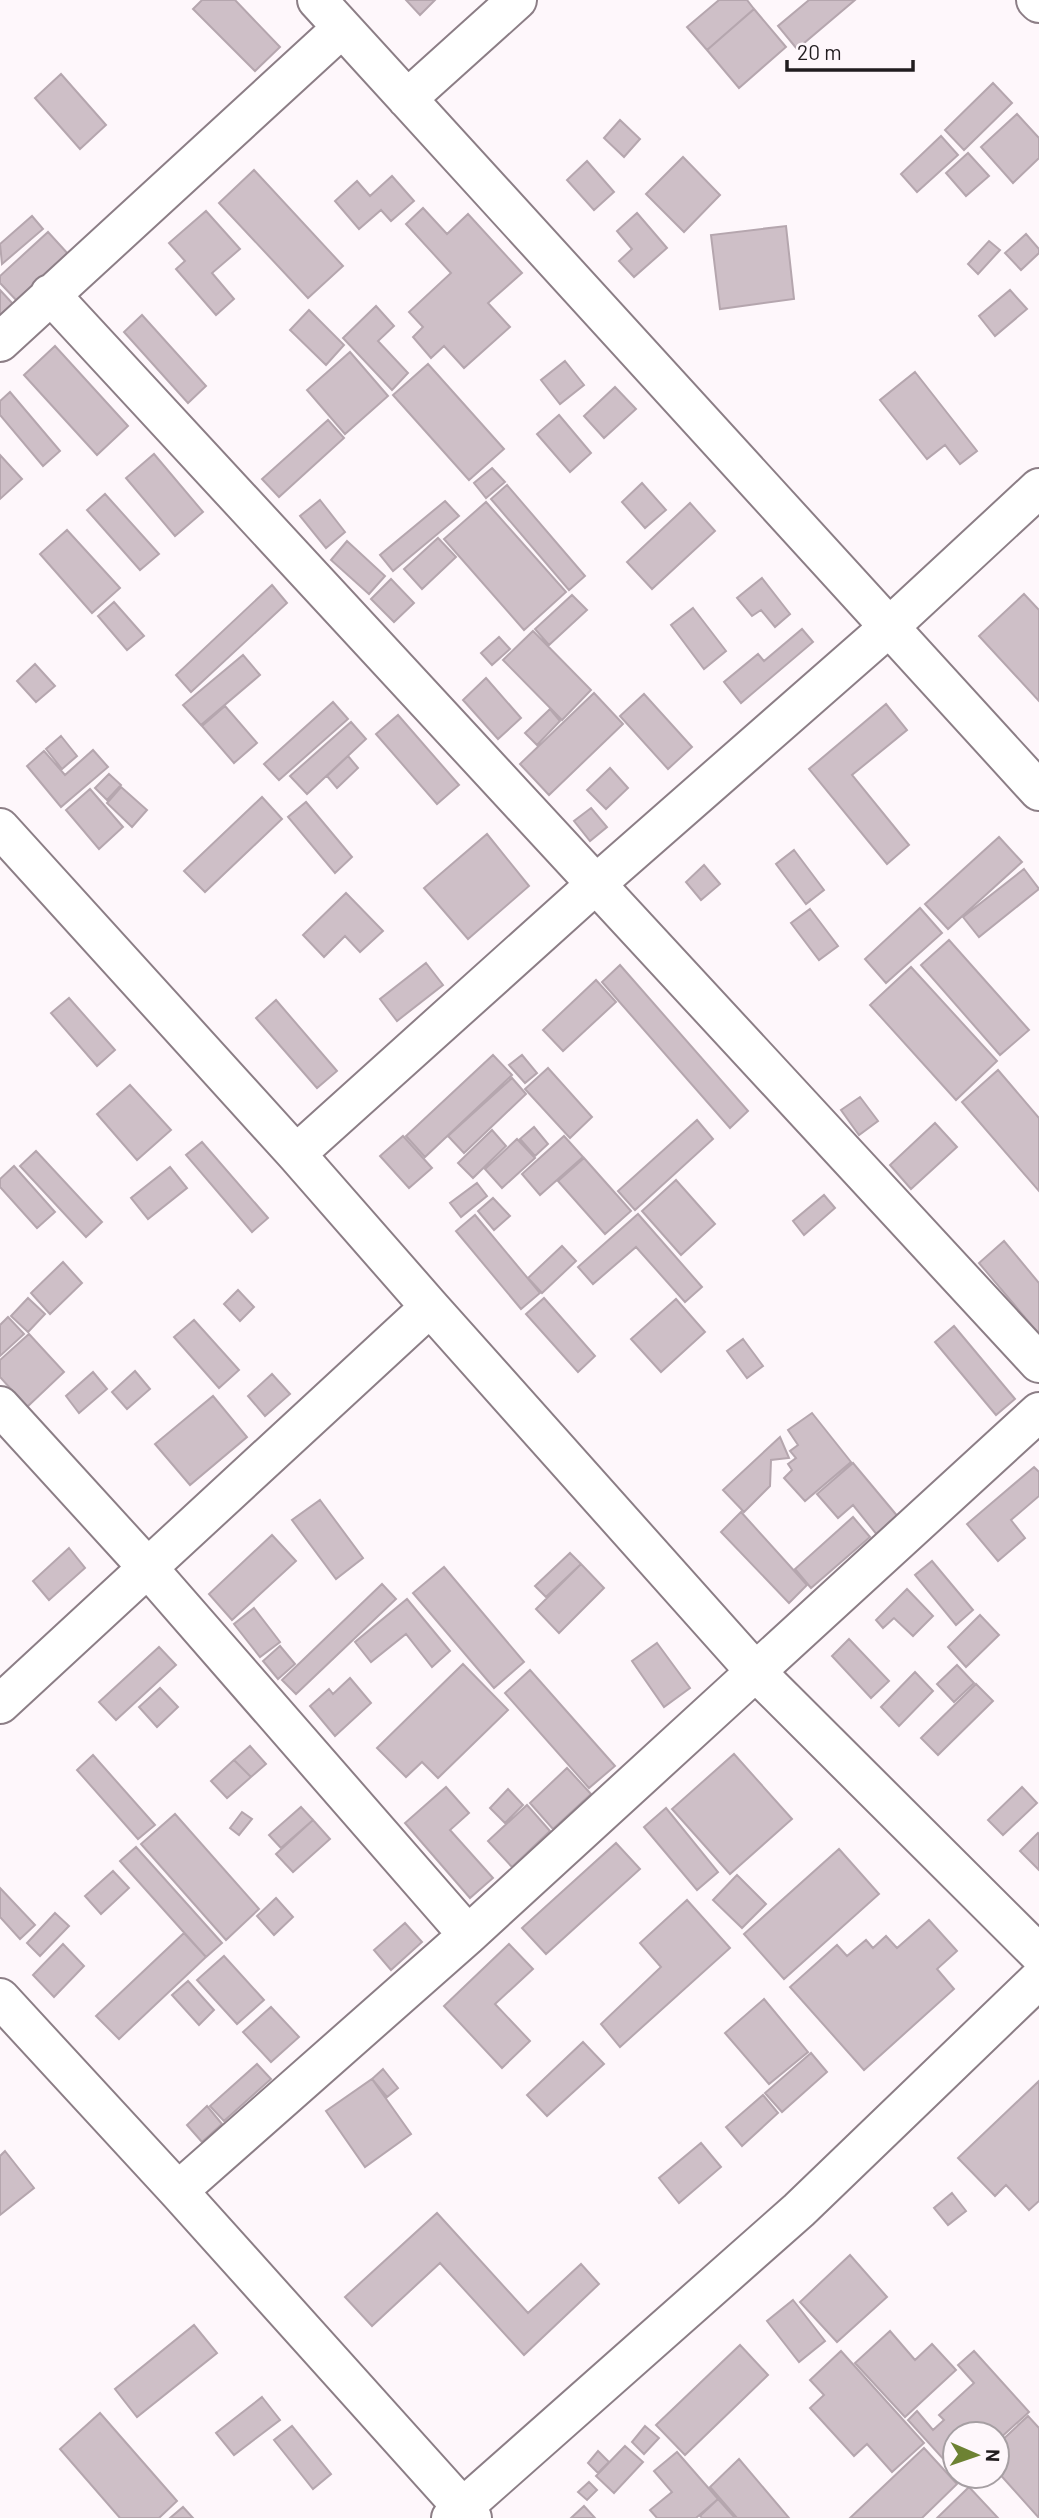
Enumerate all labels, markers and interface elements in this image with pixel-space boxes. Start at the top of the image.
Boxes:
scale bar [787,28,913,72]
text: 20 m [797,39,842,64]
north arrow [941,2420,1011,2490]
text: N [982,2449,1005,2462]

